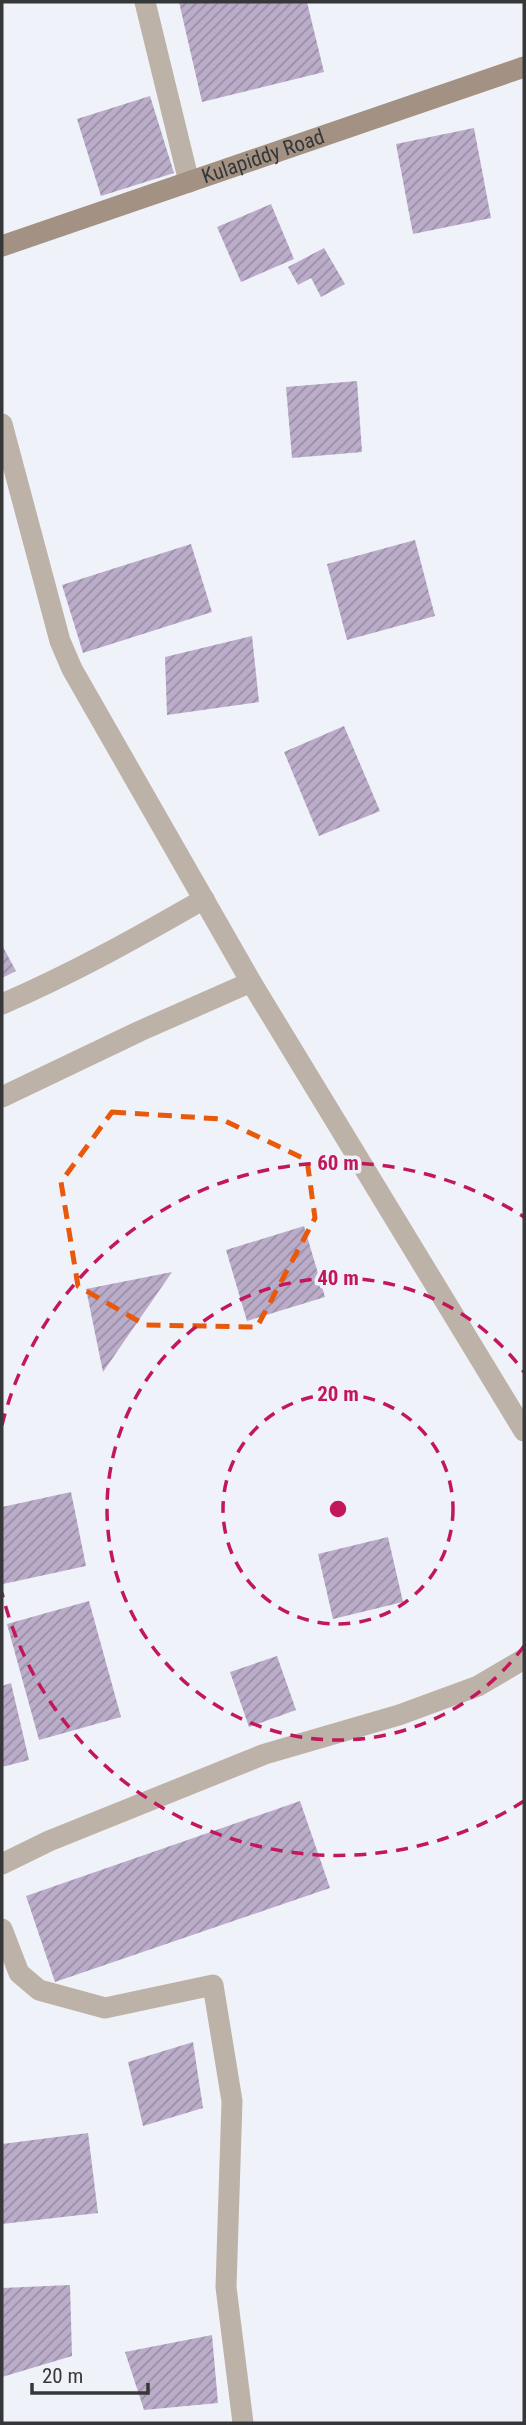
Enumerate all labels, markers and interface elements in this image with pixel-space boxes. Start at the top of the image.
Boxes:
street label: Kulapiddy Road [199,124,328,189]
text: 60 m [317,1151,359,1175]
text: 40 m [317,1266,359,1290]
text: 20 m [317,1382,359,1406]
centre of rings [326,1497,350,1521]
scale bar [32,2352,147,2396]
text: 20 m [42,2364,83,2388]

